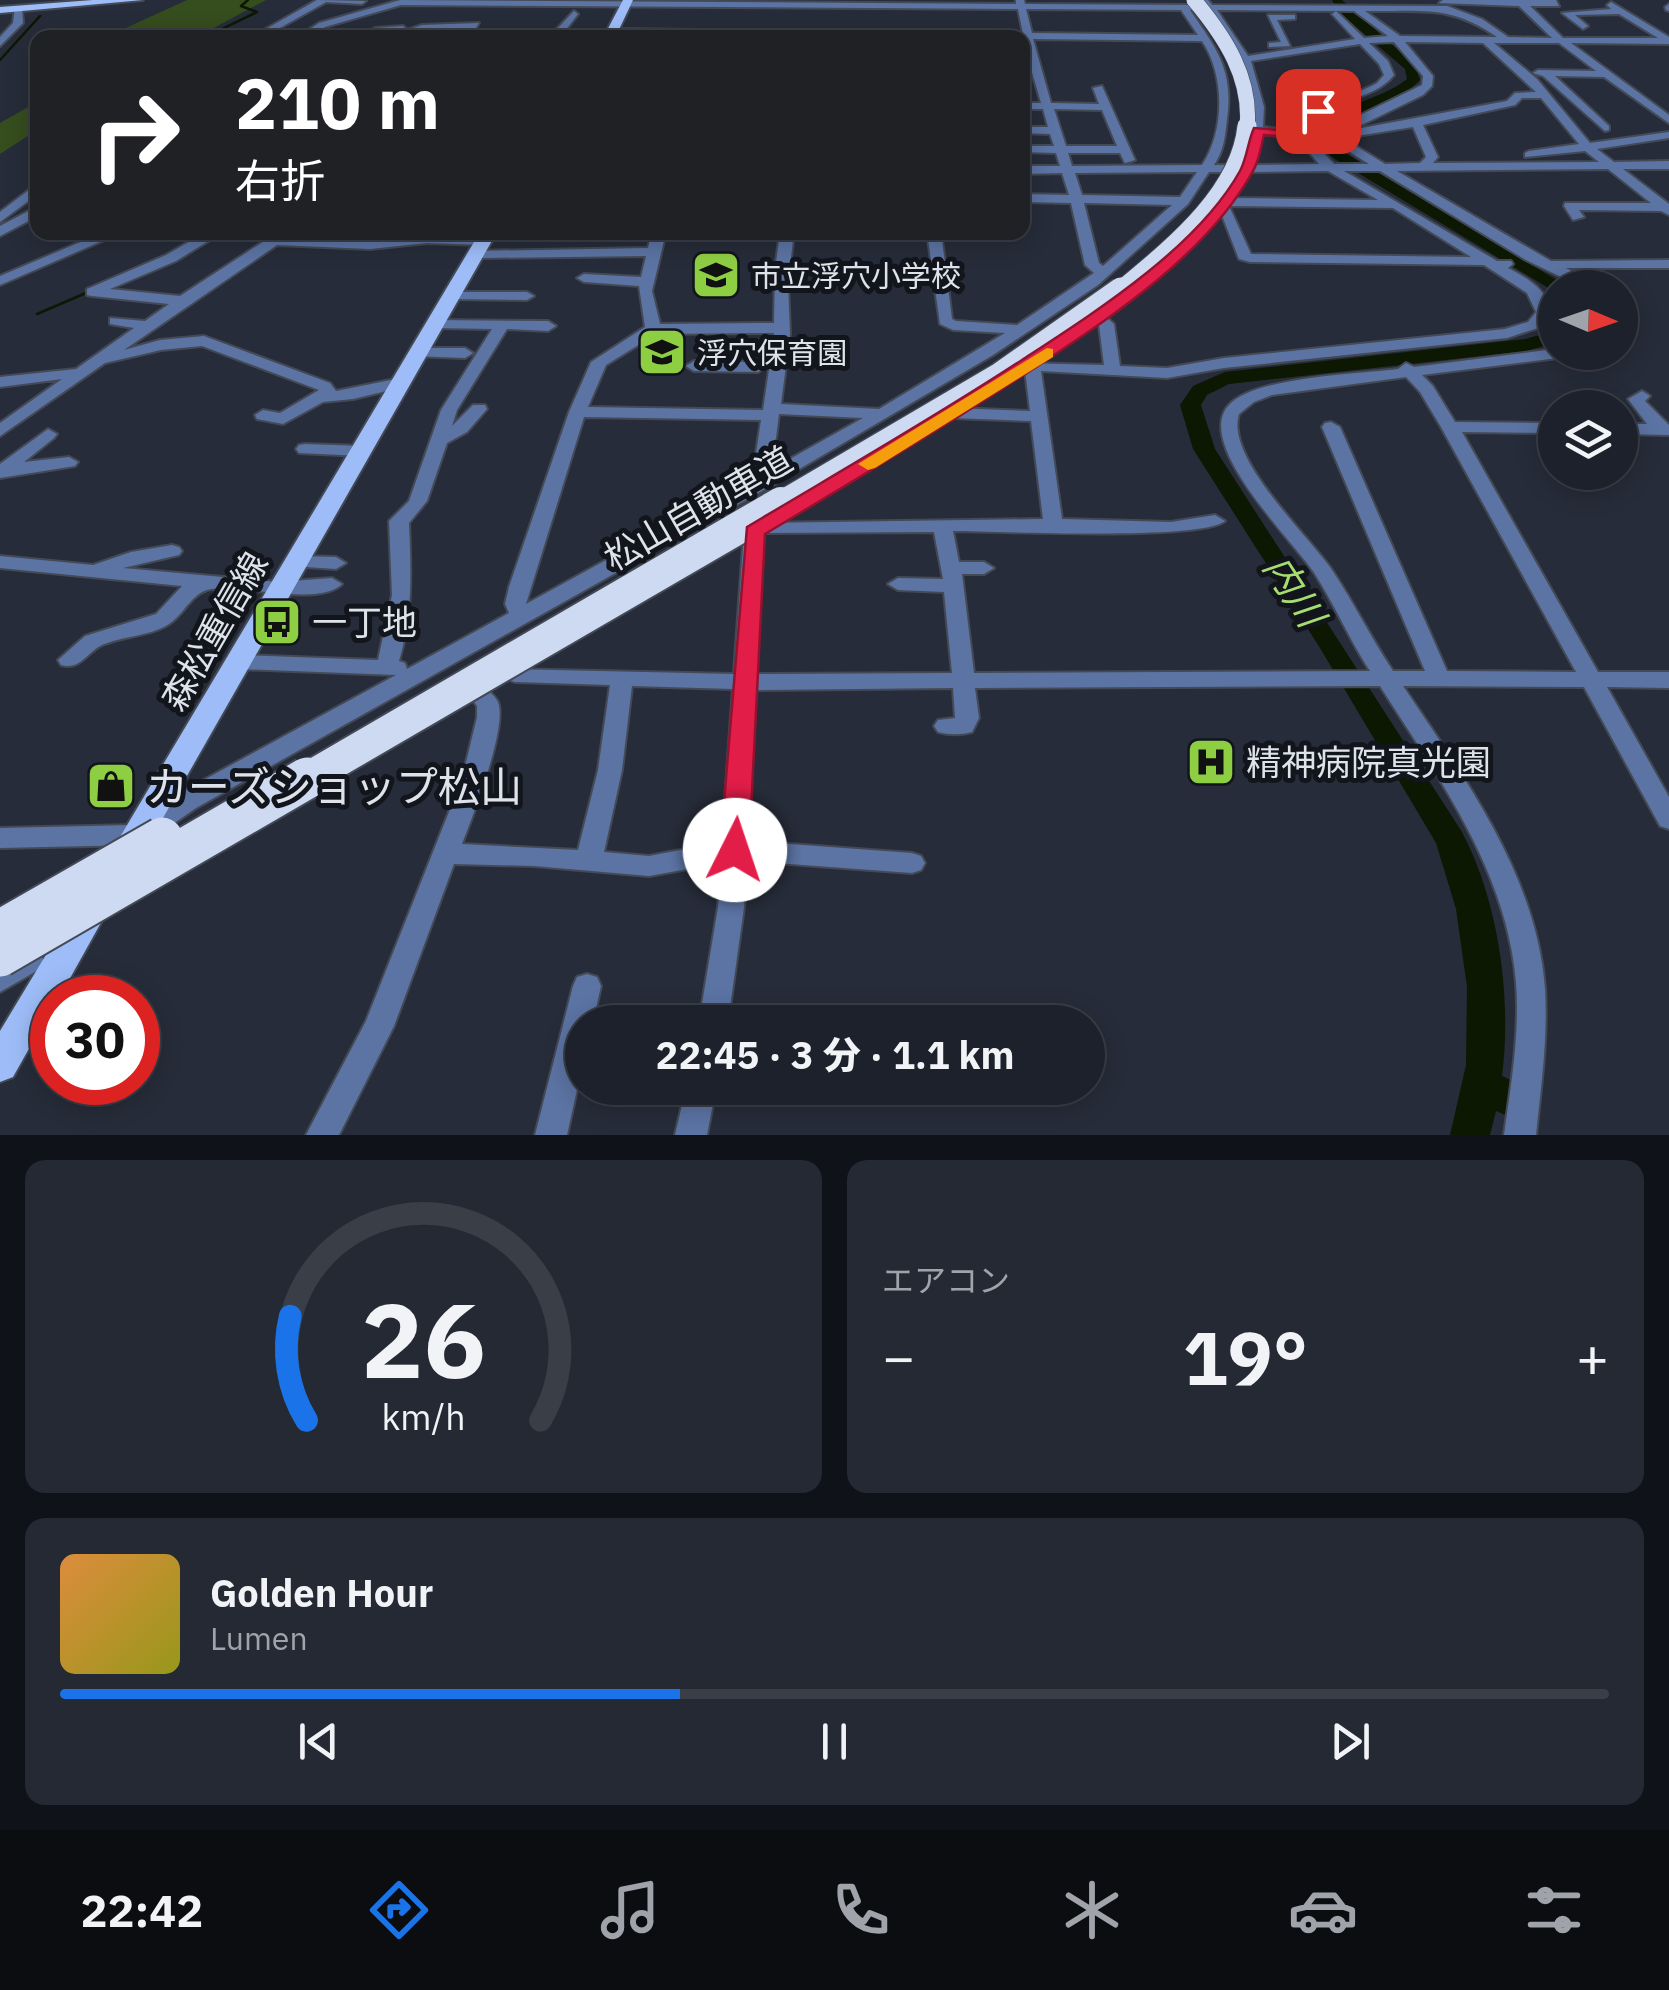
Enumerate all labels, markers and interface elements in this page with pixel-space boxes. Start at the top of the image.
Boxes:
text: 210 m [235,57,440,148]
pin [1276,69,1361,154]
icon: right [70,70,200,200]
icon: arrive [1291,84,1346,139]
text: 右折 [235,151,325,209]
school or university icon: 市立浮穴小学校 [690,249,742,301]
place label: 市立浮穴小学校 [751,256,961,295]
north arrow [1538,270,1638,370]
map controls [1538,270,1638,490]
school or university icon: 浮穴保育園 [636,326,688,378]
place label: 浮穴保育園 [697,333,847,372]
button: layers [1538,390,1638,490]
street label: 松山自動車道 [596,436,800,580]
street label: 森松重信線 [150,544,278,718]
water label: 内川 [1254,545,1338,639]
bus stop icon: 一丁地 [251,596,303,648]
place label: 一丁地 [312,599,417,645]
hospital icon: 精神病院真光園 [1185,736,1237,788]
place label: 精神病院真光園 [1246,739,1491,785]
place label: カーズショップ松山 [146,759,522,814]
shop icon: カーズショップ松山 [85,760,137,812]
position arrow [683,798,787,902]
speed limit sign: 30 [30,975,160,1105]
text: 22:45 · 3 分 · 1.1 km [656,1030,1014,1079]
text: エアコン [882,1259,1010,1301]
text: 26 [361,1271,486,1407]
text: 19° [1183,1308,1308,1406]
text: − [882,1321,915,1392]
text: + [1576,1321,1609,1392]
text: km/h [381,1393,466,1440]
text: Golden Hour [210,1568,433,1617]
text: Lumen [210,1617,308,1659]
icon: previous [291,1714,346,1769]
icon: pause [807,1714,862,1769]
icon: next [1323,1714,1378,1769]
icon: directions [364,1875,434,1945]
icon: music [595,1875,665,1945]
icon: phone [826,1875,896,1945]
icon: climate [1057,1875,1127,1945]
icon: car [1288,1875,1358,1945]
icon: filters [1519,1875,1589,1945]
text: 22:42 [80,1881,203,1939]

